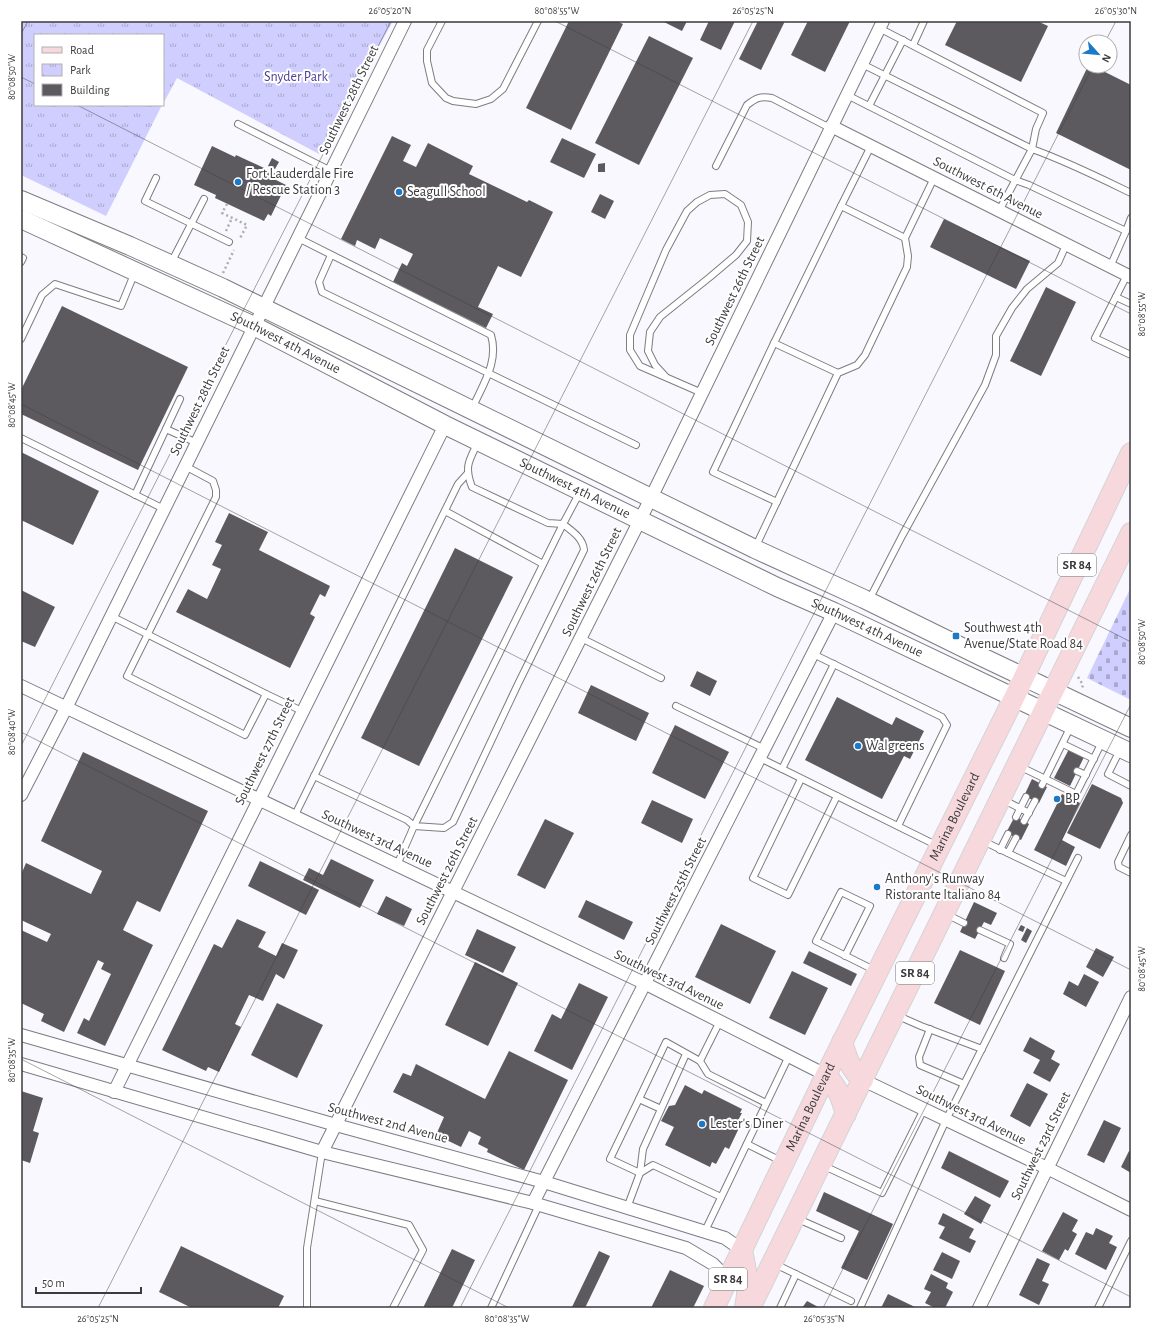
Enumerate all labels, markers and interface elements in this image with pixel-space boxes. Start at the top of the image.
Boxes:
text: 26°05'20"N [369,6,411,16]
text: 80°08'55"W [535,6,579,16]
text: 26°05'25"N [732,6,774,16]
text: 26°05'30"N [1095,6,1137,16]
legend [34,34,164,106]
north arrow [1078,34,1118,74]
street label: Southwest 28th Street [317,43,382,157]
text: Road [70,44,94,56]
text: N [1100,52,1113,64]
text: 80°08'50"W [7,54,17,100]
text: Park [70,64,91,76]
park label: Snyder Park [264,70,329,84]
text: Building [70,84,110,96]
street label: Southwest 6th Avenue [931,154,1045,222]
place label: Fort Lauderdale Fire / Rescue Station 3 [246,167,354,197]
marker: Fort Lauderdale Fire / Rescue Station 3 [233,177,243,187]
place label: Seagull School [407,185,486,199]
marker: Seagull School [394,187,404,197]
street label: Southwest 26th Street [703,234,768,348]
text: 80°08'55"W [1137,292,1147,336]
street label: Southwest 4th Avenue [228,309,343,376]
street label: Southwest 28th Street [168,344,233,458]
text: 80°08'45"W [7,382,17,428]
street label: Southwest 4th Avenue [517,455,632,521]
street label: Southwest 26th Street [560,525,625,639]
road number: SR 84 [1058,554,1096,576]
street label: Southwest 4th Avenue [809,596,925,660]
text: 80°08'50"W [1137,619,1147,665]
place label: Southwest 4th Avenue/State Road 84 [964,621,1083,651]
marker: Southwest 4th Avenue/State Road 84 [951,631,961,641]
street label: Southwest 27th Street [233,694,298,807]
text: 80°08'40"W [7,709,17,755]
place label: Walgreens [866,739,924,753]
marker: Walgreens [853,741,863,751]
street label: Marina Boulevard [927,771,982,863]
place label: BP [1065,792,1080,806]
marker: BP [1052,794,1062,804]
street label: Southwest 3rd Avenue [320,807,434,871]
street label: Southwest 26th Street [414,814,481,927]
street label: Southwest 25th Street [643,834,709,947]
place label: Anthony's Runway Ristorante Italiano 84 [885,872,1001,902]
marker: Anthony's Runway Ristorante Italiano 84 [872,882,882,892]
text: 80°08'45"W [1137,946,1147,992]
street label: Southwest 3rd Avenue [612,947,726,1013]
road number: SR 84 [896,962,934,984]
text: 80°08'35"W [7,1038,17,1082]
street label: Marina Boulevard [783,1061,838,1153]
street label: Southwest 3rd Avenue [914,1082,1028,1148]
street label: Southwest 23rd Street [1009,1089,1074,1202]
street label: Southwest 2nd Avenue [327,1100,449,1146]
place label: Lester's Diner [710,1117,784,1131]
marker: Lester's Diner [697,1119,707,1129]
road number: SR 84 [709,1268,747,1290]
scale bar [36,1269,141,1295]
text: 50 m [42,1277,65,1289]
text: 26°05'25"N [77,1314,119,1324]
text: 80°08'35"W [485,1314,529,1324]
text: 26°05'35"N [803,1314,845,1324]

